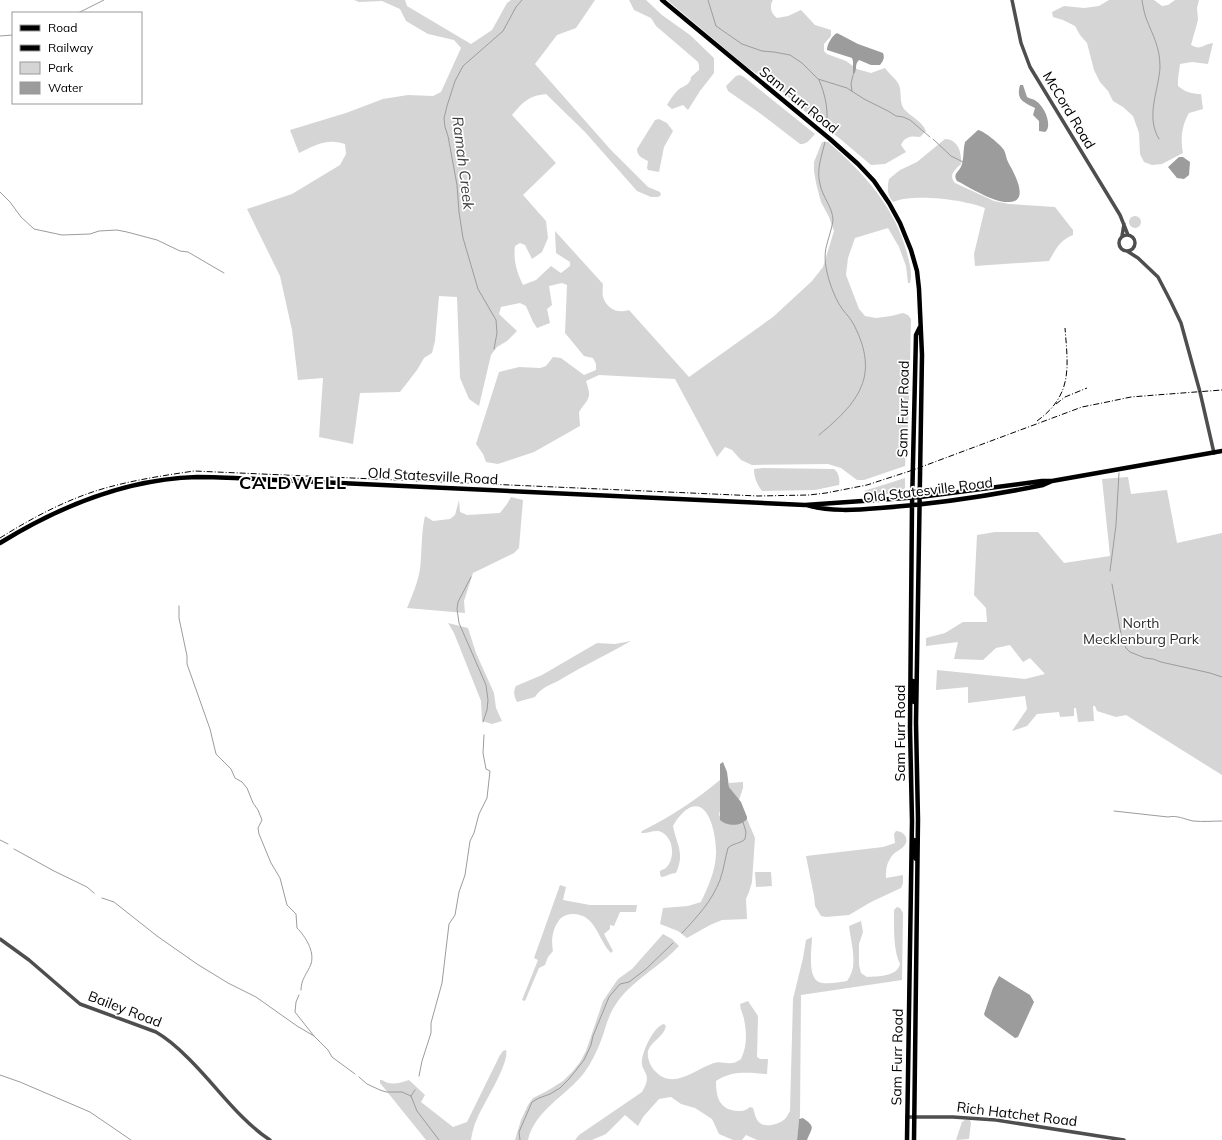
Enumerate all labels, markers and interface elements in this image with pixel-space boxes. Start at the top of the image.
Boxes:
legend [12,12,142,104]
text: Road [48,20,77,35]
text: Railway [48,40,94,55]
text: Park [48,60,74,75]
street label: Sam Furr Road [756,62,842,138]
street label: McCord Road [1039,68,1099,152]
text: Water [48,80,84,95]
water label: Ramah Creek [448,115,479,212]
street label: Sam Furr Road [893,360,913,458]
street label: Old Statesville Road [367,464,499,488]
district label: CALDWELL [239,471,347,494]
street label: Old Statesville Road [862,473,994,507]
park label: North Mecklenburg Park [1083,614,1200,648]
street label: Sam Furr Road [891,685,909,782]
street label: Bailey Road [86,987,164,1031]
street label: Sam Furr Road [887,1008,907,1106]
street label: Rich Hatchet Road [956,1098,1078,1130]

